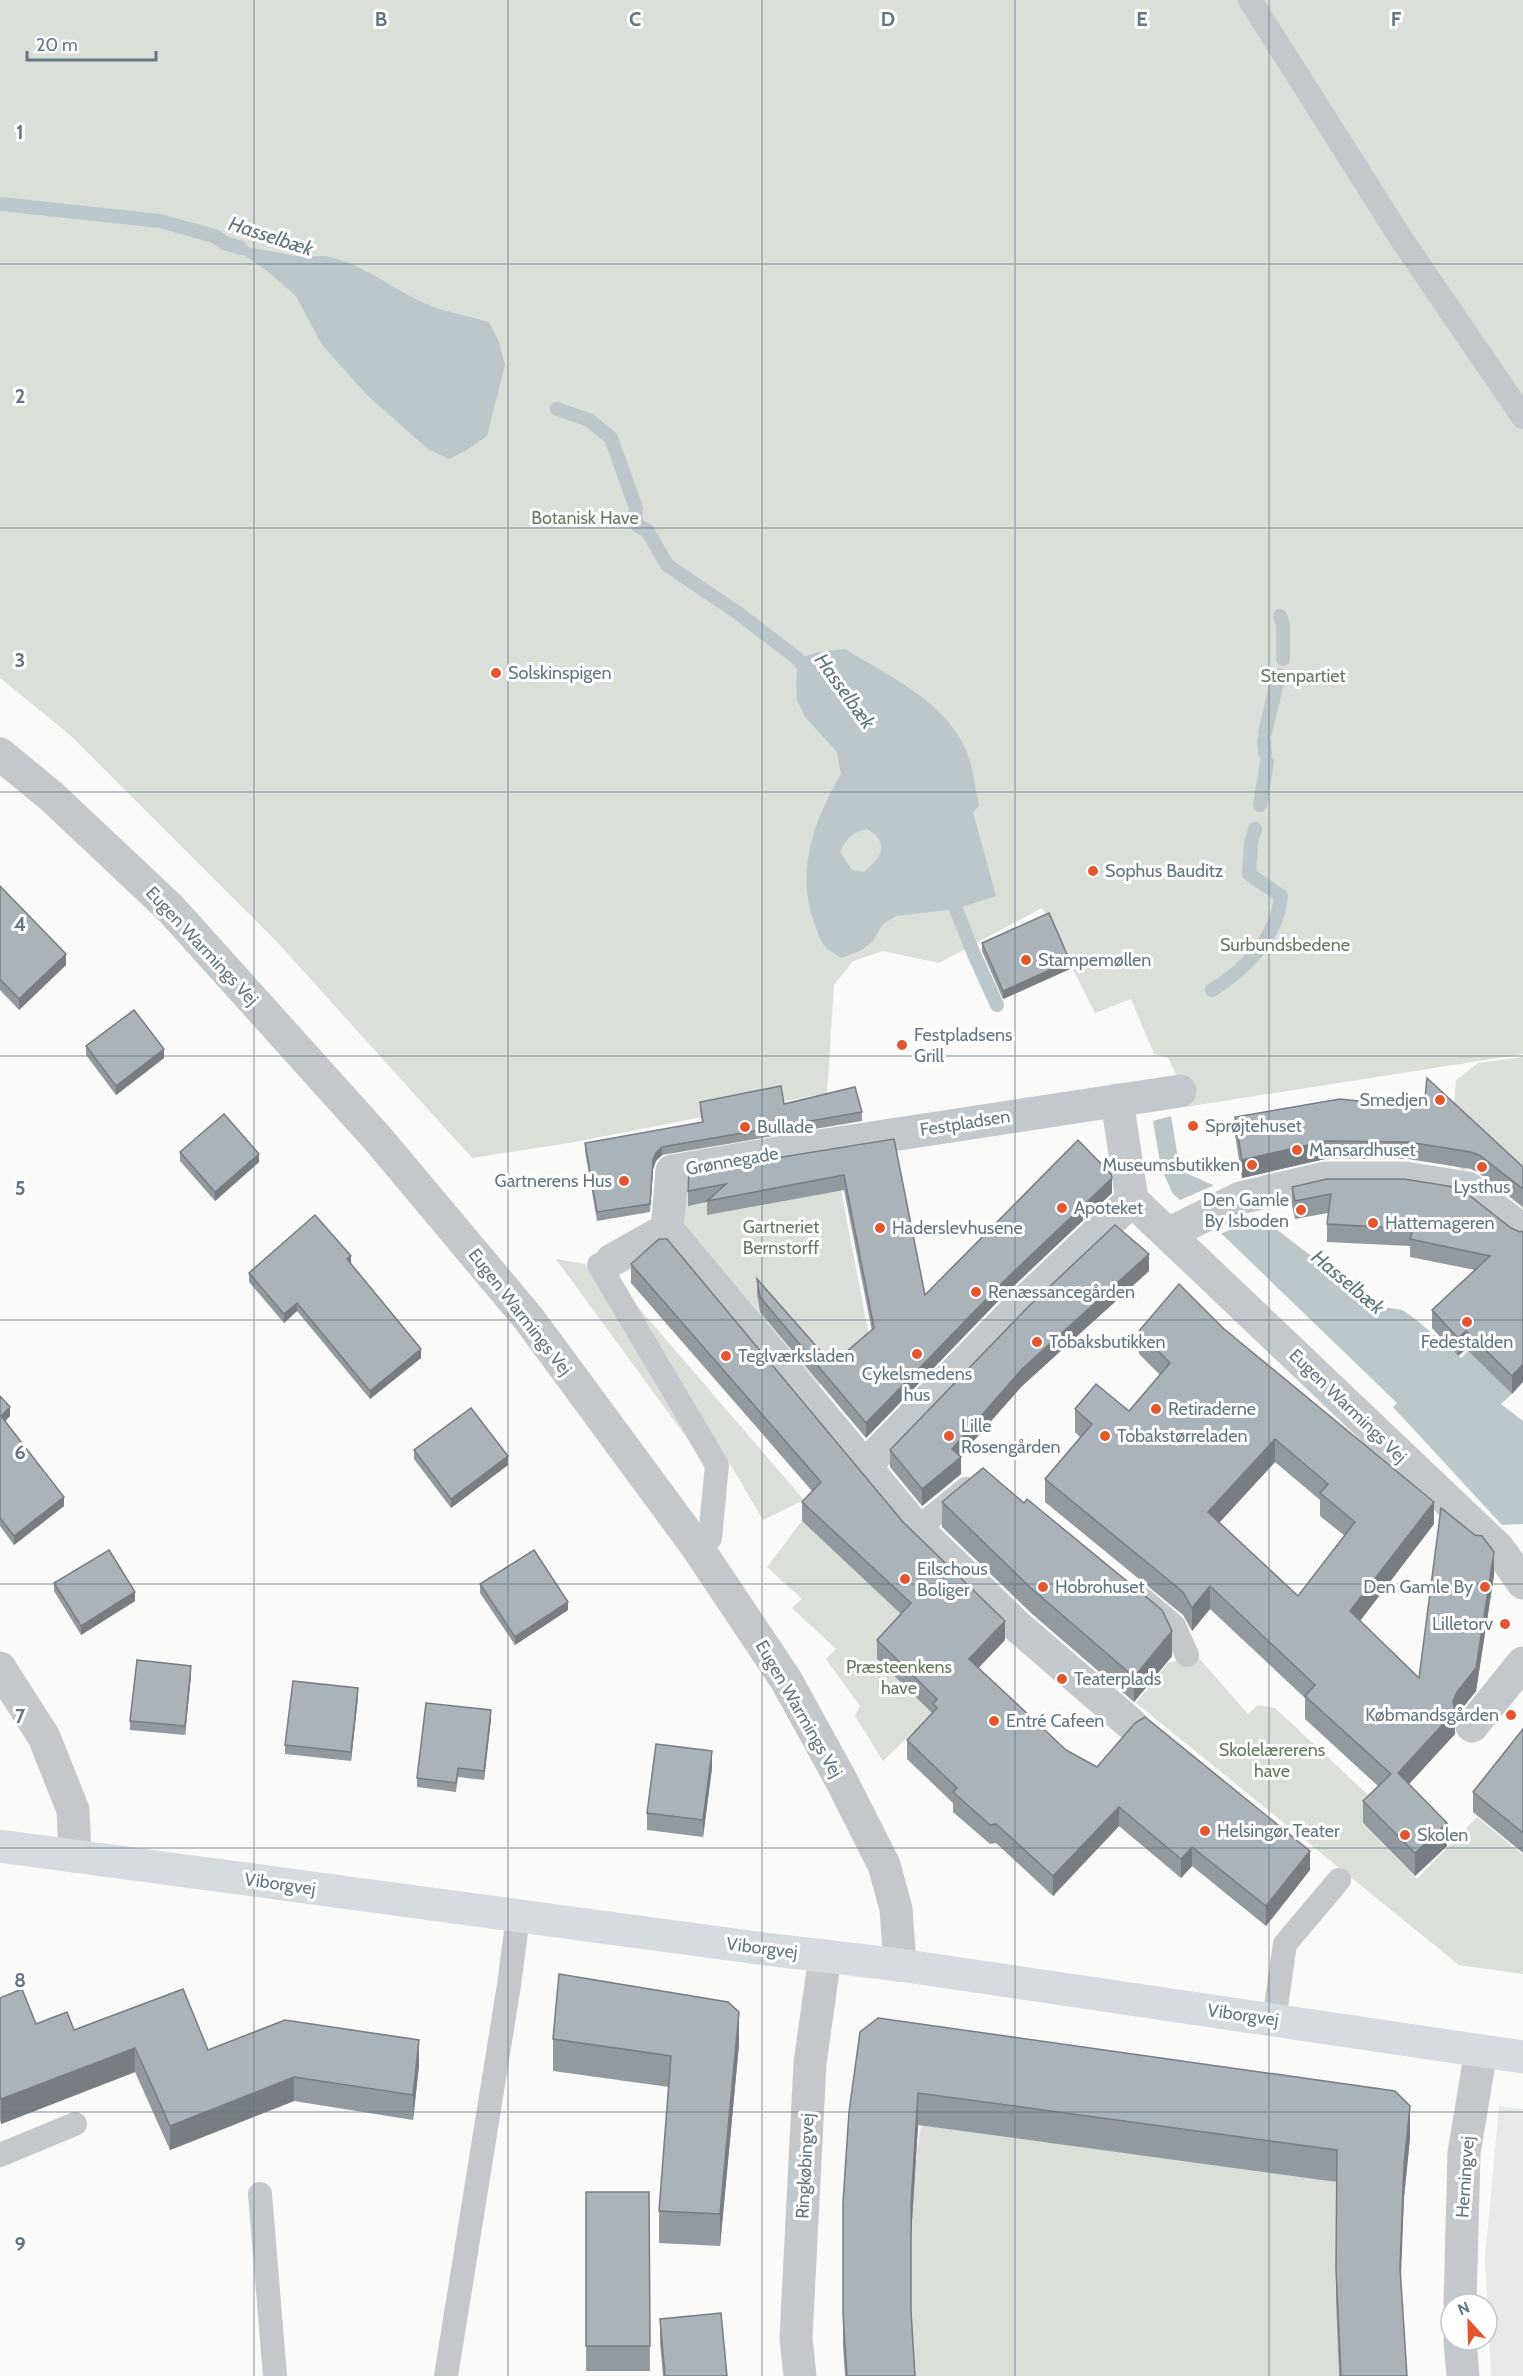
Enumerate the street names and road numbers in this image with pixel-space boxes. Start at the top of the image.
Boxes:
street label: Eugen Warmings Vej [141,882,263,1010]
street label: Festpladsen [918,1105,1012,1141]
street label: Grønnegade [684,1142,780,1180]
street label: Eugen Warmings Vej [464,1244,576,1380]
street label: Eugen Warmings Vej [1285,1344,1411,1468]
street label: Eugen Warmings Vej [751,1636,847,1782]
street label: Viborgvej [243,1868,317,1900]
street label: Viborgvej [725,1933,799,1963]
street label: Viborgvej [1206,1999,1280,2031]
street label: Ringkøbingvej [791,2113,819,2219]
street label: Herningvej [1451,2135,1479,2219]

